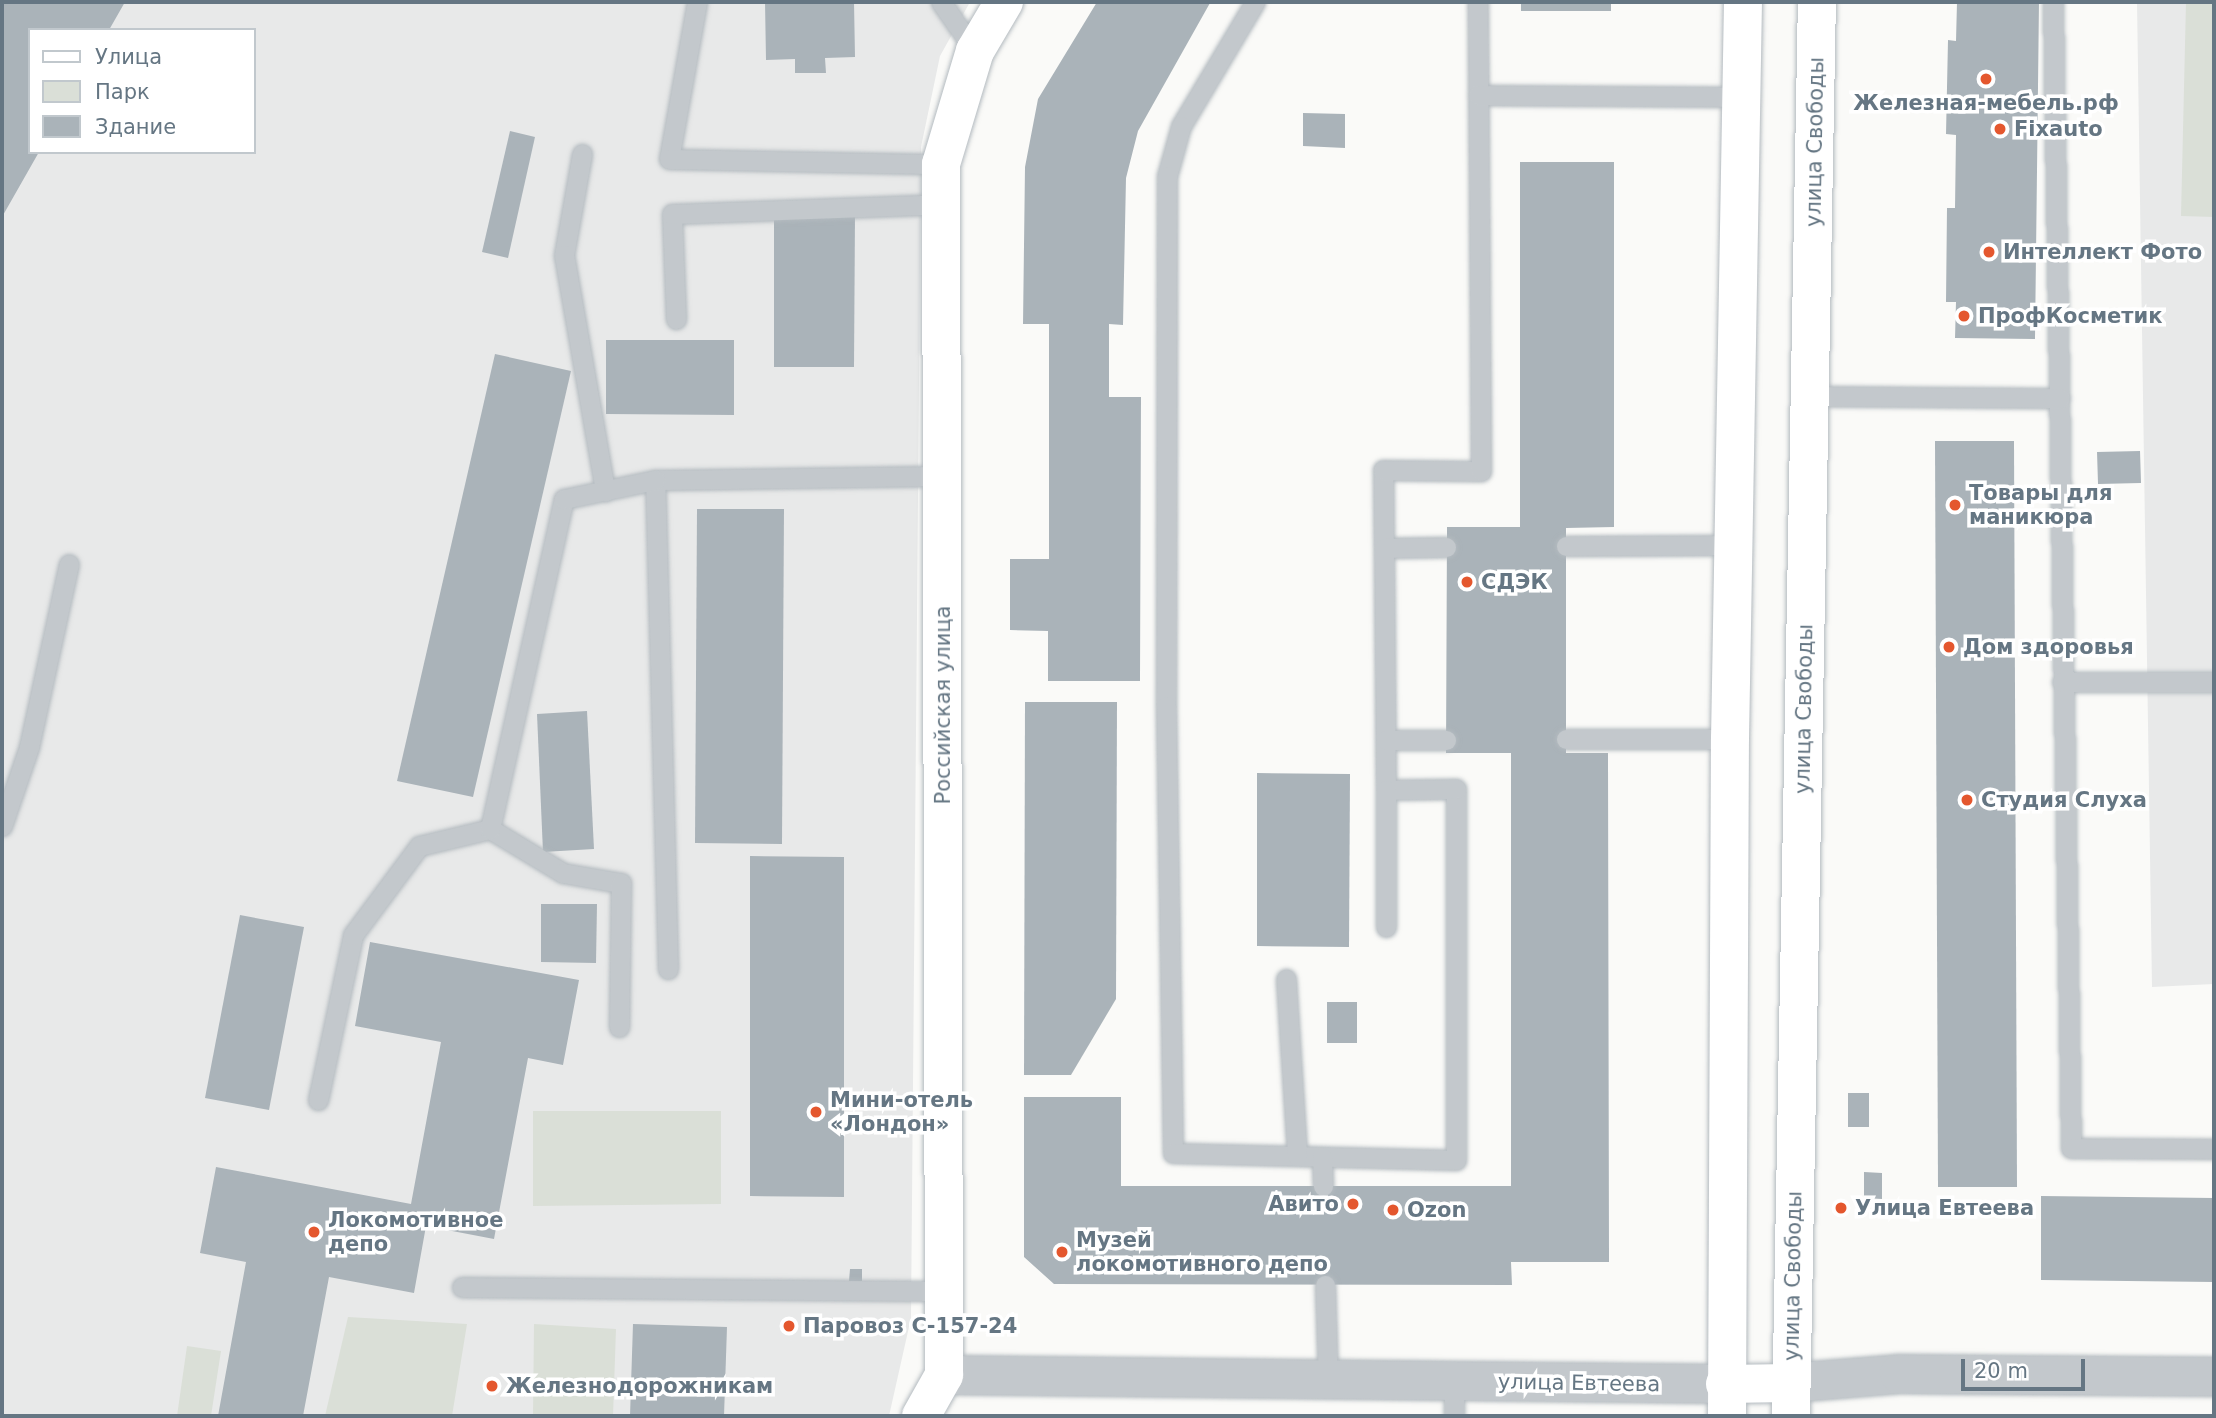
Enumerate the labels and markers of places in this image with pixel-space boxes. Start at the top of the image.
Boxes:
marker: Железная-мебель.рф [1978,71,1994,87]
place label: Железная-мебель.рф [1853,90,2119,116]
place label: Fixauto [2014,116,2103,142]
marker: Fixauto [1992,121,2008,137]
place label: Интеллект Фото [2003,239,2202,265]
marker: Интеллект Фото [1981,244,1997,260]
place label: ПрофКосметик [1978,303,2162,329]
marker: ПрофКосметик [1956,308,1972,324]
place label: Товары для маникюра [1969,480,2112,530]
marker: Товары для маникюра [1947,497,1963,513]
place label: СДЭК [1481,569,1548,595]
marker: СДЭК [1459,574,1475,590]
place label: Дом здоровья [1963,634,2134,660]
marker: Дом здоровья [1941,639,1957,655]
place label: Студия Слуха [1981,787,2147,813]
marker: Студия Слуха [1959,792,1975,808]
place label: Мини-отель «Лондон» [830,1087,973,1137]
marker: Мини-отель «Лондон» [808,1104,824,1120]
place label: Авито [1268,1191,1339,1217]
place label: Улица Евтеева [1855,1195,2034,1221]
marker: Авито [1345,1196,1361,1212]
place label: Ozon [1407,1197,1466,1223]
marker: Улица Евтеева [1833,1200,1849,1216]
marker: Ozon [1385,1202,1401,1218]
place label: Локомотивное депо [328,1207,503,1257]
marker: Локомотивное депо [306,1224,322,1240]
place label: Музей локомотивного депо [1076,1227,1328,1277]
marker: Музей локомотивного депо [1054,1244,1070,1260]
place label: Паровоз С-157-24 [803,1313,1017,1339]
marker: Паровоз С-157-24 [781,1318,797,1334]
place label: Железнодорожникам [506,1373,773,1399]
marker: Железнодорожникам [484,1378,500,1394]

